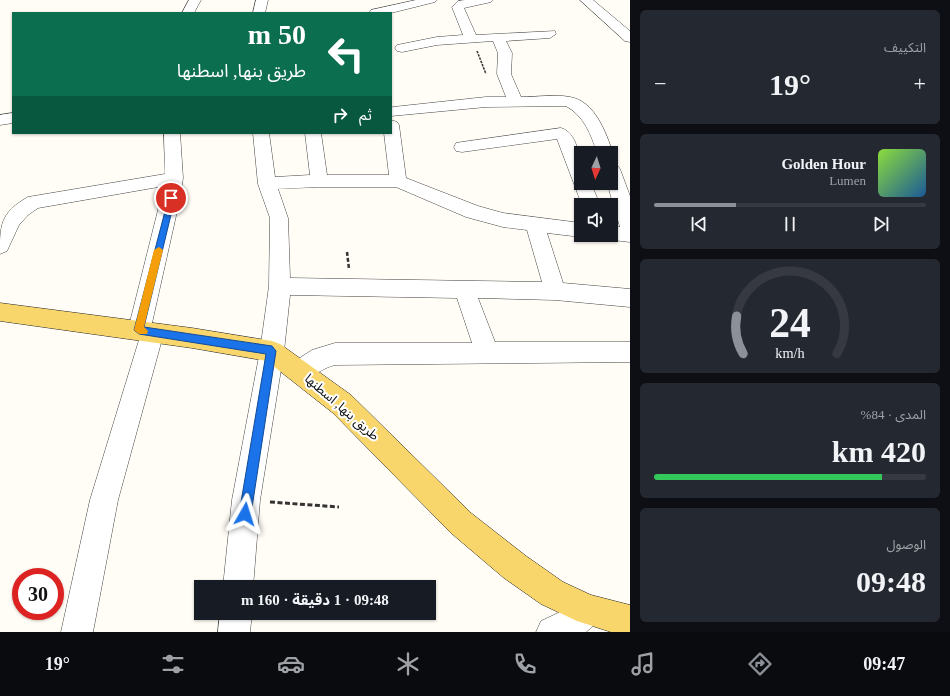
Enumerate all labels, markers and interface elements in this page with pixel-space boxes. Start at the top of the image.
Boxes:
text: 50 m [248,19,306,50]
icon: left [320,28,372,80]
text: التكييف [884,40,926,55]
text: طريق بنها, اسطنها [177,61,306,81]
text: 19° [769,68,811,101]
text: − [654,71,666,96]
text: + [914,71,926,96]
icon: right [329,104,351,126]
text: ثم [359,107,372,123]
north arrow [574,146,618,190]
map controls [574,146,618,242]
text: Golden Hour [781,156,866,172]
text: Lumen [829,173,866,188]
pin [154,181,188,215]
icon: arrive [160,187,182,209]
button: sound [574,198,618,242]
icon: previous [688,213,710,235]
icon: pause [779,213,801,235]
icon: next [870,213,892,235]
text: 24 [769,300,811,346]
text: km/h [775,345,805,361]
street label: طريق بنها, اسطنها [301,371,382,444]
text: المدى · 84% [861,407,926,422]
text: 420 km [832,435,926,468]
position arrow [224,493,266,535]
text: الوصول [886,537,926,552]
text: 09:48 [856,565,926,598]
speed limit sign: 30 [12,568,64,620]
text: 09:48 · 1 دقيقة · 160 m [241,592,389,608]
icon: filters [159,650,187,678]
icon: car [277,650,305,678]
icon: climate [394,650,422,678]
icon: phone [511,650,539,678]
icon: music [629,650,657,678]
icon: directions [746,650,774,678]
text: 19° [45,654,70,674]
text: 09:47 [863,654,905,674]

